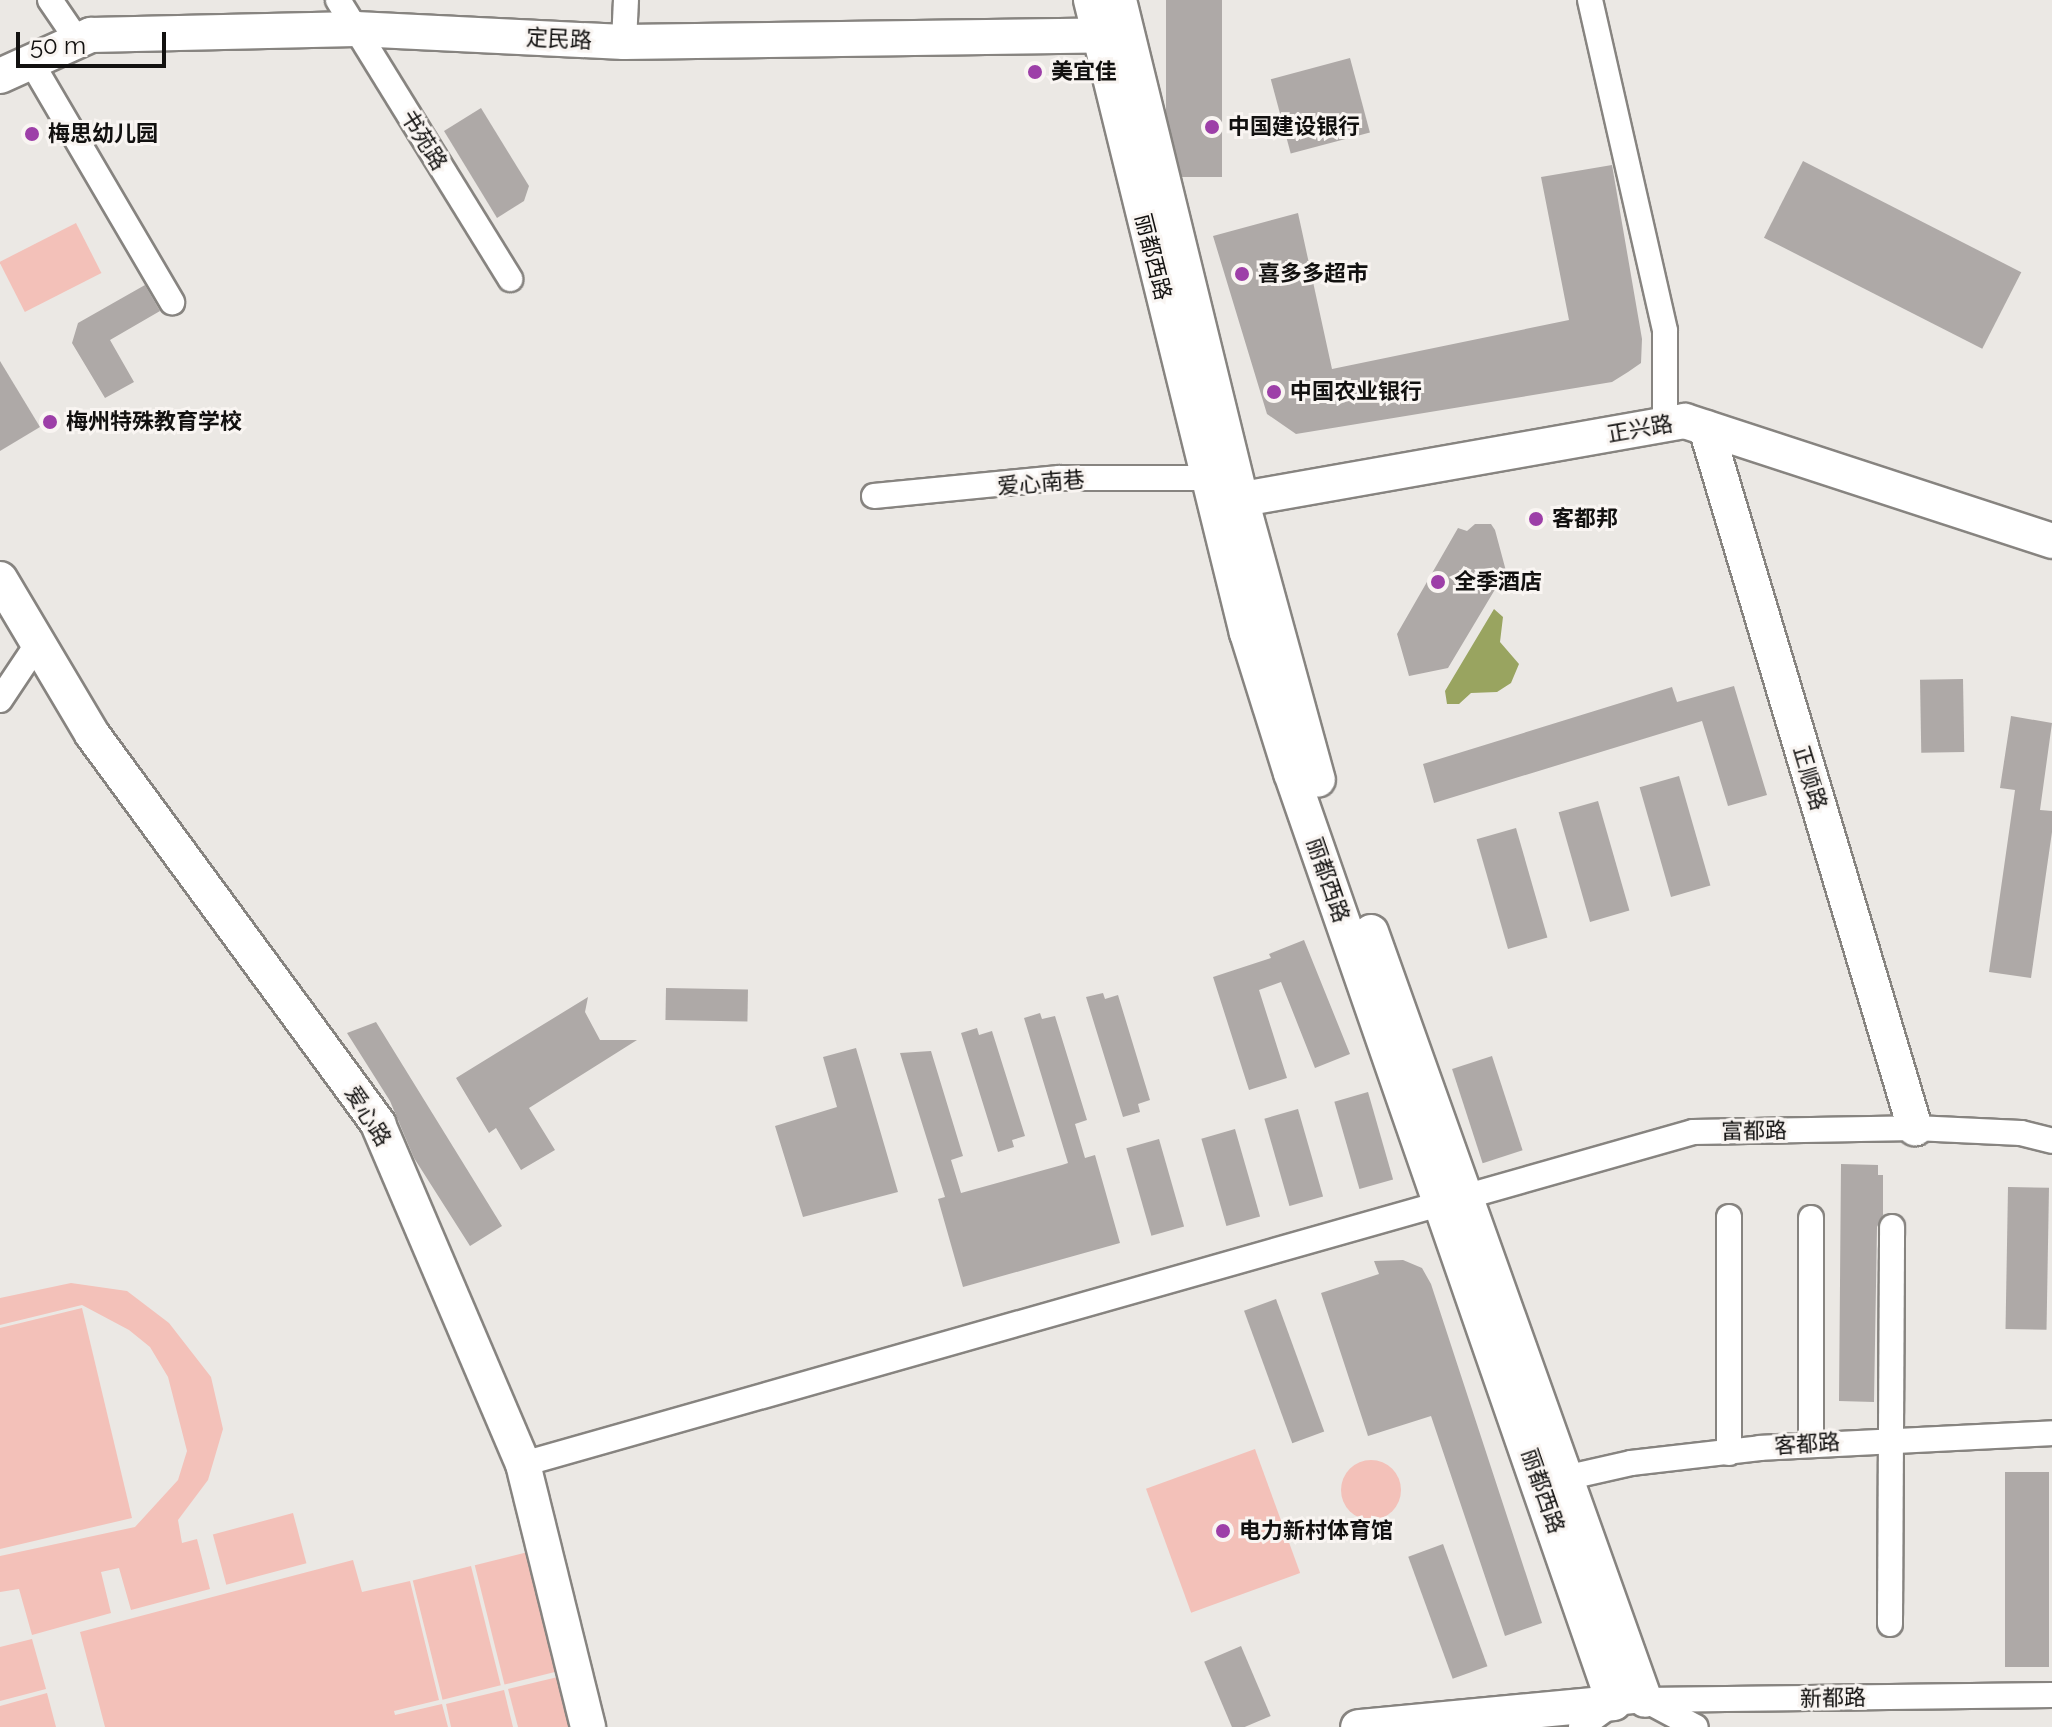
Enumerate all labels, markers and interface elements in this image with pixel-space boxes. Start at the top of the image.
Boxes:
scale bar [20,16,170,66]
street label: 定民路 [525,24,593,54]
text: 50 m [30,31,86,60]
place label: 美宜佳 [1051,59,1117,85]
marker: 美宜佳 [1026,63,1044,81]
street label: 书苑路 [395,105,453,175]
place label: 中国建设银行 [1228,114,1360,140]
marker: 中国建设银行 [1203,118,1221,136]
place label: 梅思幼儿园 [48,121,158,147]
marker: 梅思幼儿园 [23,125,41,143]
street label: 丽都西路 [1130,211,1176,303]
place label: 喜多多超市 [1258,261,1368,287]
marker: 喜多多超市 [1233,265,1251,283]
place label: 中国农业银行 [1290,379,1422,405]
marker: 中国农业银行 [1265,383,1283,401]
place label: 梅州特殊教育学校 [66,409,242,435]
street label: 正兴路 [1605,410,1675,448]
marker: 梅州特殊教育学校 [41,413,59,431]
street label: 爱心南巷 [996,466,1086,500]
place label: 客都邦 [1552,506,1618,532]
marker: 客都邦 [1527,510,1545,528]
place label: 全季酒店 [1454,569,1542,595]
marker: 全季酒店 [1429,573,1447,591]
street label: 正顺路 [1788,743,1832,813]
street label: 丽都西路 [1301,834,1355,926]
street label: 爱心路 [339,1081,397,1151]
street label: 富都路 [1721,1117,1787,1145]
street label: 客都路 [1773,1429,1841,1459]
street label: 丽都西路 [1516,1445,1570,1537]
place label: 电力新村体育馆 [1239,1518,1393,1544]
marker: 电力新村体育馆 [1214,1522,1232,1540]
street label: 新都路 [1800,1684,1866,1712]

